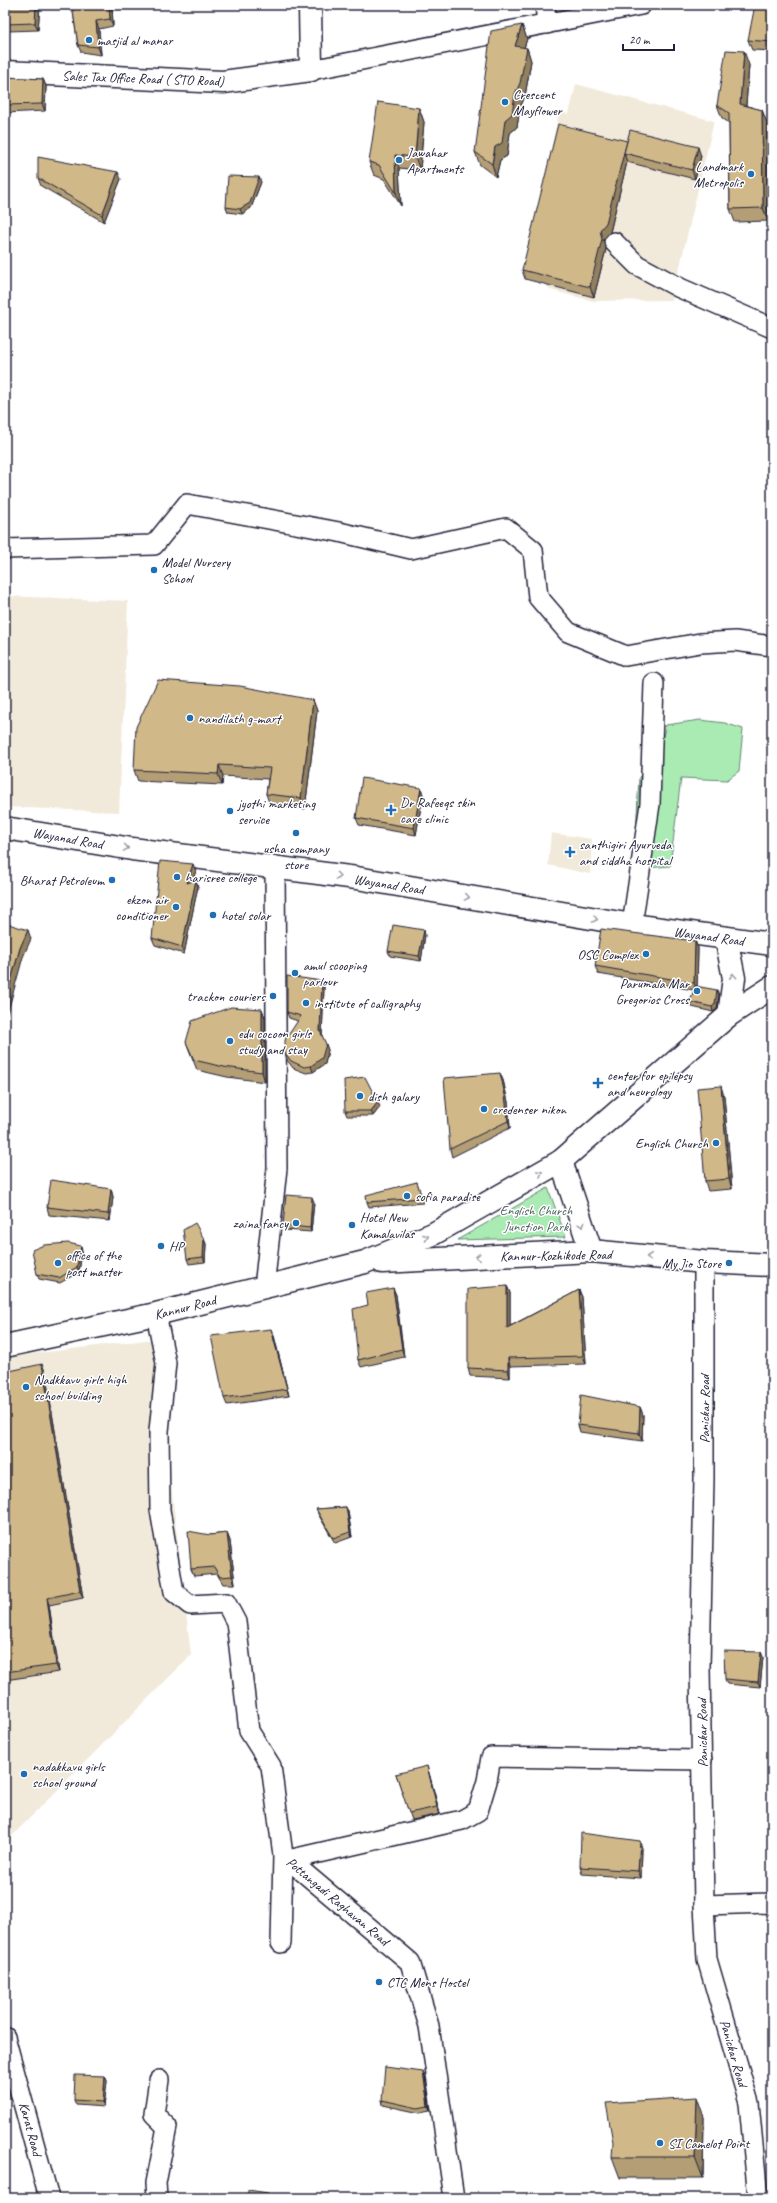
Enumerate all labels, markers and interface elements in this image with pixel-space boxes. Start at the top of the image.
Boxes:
scale bar [623,26,674,52]
place label: masjid al manar [97,32,173,49]
text: 20 m [629,32,651,48]
marker: masjid al manar [84,35,94,45]
street label: Sales Tax Office Road ( STO Road) [62,67,226,90]
place label: Crescent Mayflower [513,86,563,119]
marker: Crescent Mayflower [500,97,510,107]
place label: Jawahar Apartments [406,144,464,177]
marker: Jawahar Apartments [394,155,404,165]
place label: Landmark Metropolis [694,158,744,191]
marker: Landmark Metropolis [746,169,756,179]
place label: Model Nursery School [162,554,231,587]
marker: Model Nursery School [149,565,159,575]
place label: nandilath g-mart [198,710,283,727]
marker: nandilath g-mart [185,713,195,723]
place label: Dr Rafeeqs skin care clinic [400,794,476,827]
place label: jyothi marketing service [236,795,316,828]
marker: Dr Rafeeqs skin care clinic [385,804,397,816]
marker: jyothi marketing service [225,806,235,816]
street label: Wayanad Road [32,824,107,853]
marker: usha company store [291,828,301,838]
place label: santhigiri Ayurveda and siddha hospital [579,836,674,869]
place label: usha company store [263,840,330,873]
one-way arrow [123,843,129,852]
marker: santhigiri Ayurveda and siddha hospital [564,846,576,858]
place label: harisree college [185,869,258,886]
one-way arrow [335,871,342,880]
street label: Wayanad Road [353,871,428,899]
place label: Bharat Petroleum [20,872,105,889]
marker: harisree college [172,872,182,882]
marker: Bharat Petroleum [107,875,117,885]
place label: ekzon air conditioner [116,891,170,924]
one-way arrow [464,892,470,901]
marker: ekzon air conditioner [171,902,181,912]
place label: hotel solar [221,907,272,924]
marker: hotel solar [208,910,218,920]
one-way arrow [592,914,598,923]
street label: Wayanad Road [673,923,748,950]
place label: OSC Complex [578,946,639,963]
marker: OSC Complex [641,949,651,959]
place label: amul scooping parlour [303,957,368,990]
marker: amul scooping parlour [290,968,300,978]
one-way arrow [729,973,737,979]
place label: Parumala Mar Gregorios Cross [616,975,691,1008]
marker: Parumala Mar Gregorios Cross [692,986,702,996]
place label: trackon couriers [187,988,266,1005]
marker: trackon couriers [268,991,278,1001]
place label: institute of calligraphy [314,995,421,1012]
marker: institute of calligraphy [301,998,311,1008]
place label: edu cocoon girls study and stay [238,1025,312,1058]
marker: edu cocoon girls study and stay [225,1036,235,1046]
place label: center for epilepsy and neurology [607,1067,693,1100]
marker: center for epilepsy and neurology [592,1077,604,1089]
place label: dish galary [368,1088,420,1105]
marker: dish galary [355,1091,365,1101]
place label: credenser nikon [492,1101,567,1118]
marker: credenser nikon [479,1104,489,1114]
place label: English Church [635,1135,709,1152]
marker: English Church [711,1138,721,1148]
one-way arrow [536,1171,543,1178]
place label: sofia paradise [415,1188,481,1205]
marker: sofia paradise [402,1191,412,1201]
park label: English Church Junction Park [500,1202,573,1235]
place label: Hotel New Kamalavilas [360,1209,415,1242]
place label: zaina fancy [233,1215,289,1232]
marker: zaina fancy [291,1218,301,1228]
marker: Hotel New Kamalavilas [347,1220,357,1230]
one-way arrow [577,1221,586,1228]
one-way arrow [422,1234,430,1242]
place label: HP [169,1238,186,1255]
marker: HP [156,1241,166,1251]
street label: Kannur-Kozhikode Road [500,1246,614,1265]
place label: office of the post master [66,1247,123,1280]
one-way arrow [646,1252,652,1261]
one-way arrow [475,1253,481,1261]
place label: My Jio Store [662,1255,722,1272]
marker: office of the post master [53,1258,63,1268]
marker: My Jio Store [724,1258,734,1268]
street label: Kannur Road [153,1291,220,1323]
place label: Nadkkavu girls high school building [34,1371,127,1404]
street label: Panickar Road [696,1372,713,1443]
marker: Nadkkavu girls high school building [21,1382,31,1392]
street label: Panickar Road [693,1696,712,1767]
place label: nadakkavu girls school ground [32,1758,106,1791]
marker: nadakkavu girls school ground [19,1769,29,1779]
street label: Pottangadi Raghavan Road [283,1854,394,1951]
place label: CTC Mens Hostel [387,1974,471,1991]
marker: CTC Mens Hostel [374,1977,384,1987]
street label: Panickar Road [716,2018,752,2091]
street label: Karat Road [15,2100,46,2160]
place label: SI Camelot Point [668,2135,750,2152]
marker: SI Camelot Point [655,2138,665,2148]

